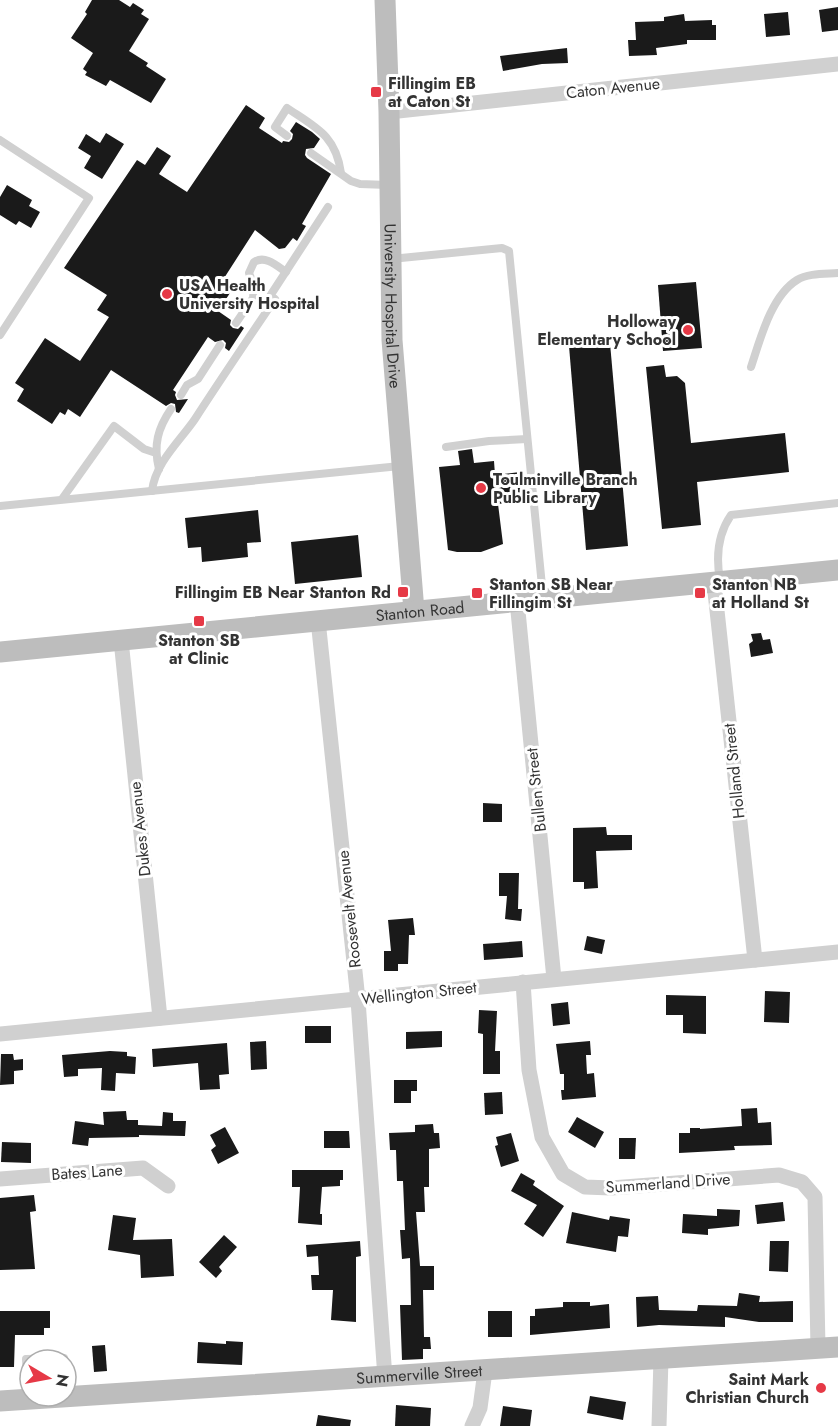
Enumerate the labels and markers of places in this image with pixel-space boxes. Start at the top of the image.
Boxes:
place label: Fillingim EB at Caton St [388,72,476,113]
marker: Fillingim EB at Caton St [369,85,383,99]
place label: USA Health University Hospital [179,274,319,315]
marker: USA Health University Hospital [160,287,174,301]
place label: Holloway Elementary School [537,310,677,351]
marker: Holloway Elementary School [681,323,695,337]
place label: Toulminville Branch Public Library [493,468,637,509]
marker: Toulminville Branch Public Library [474,481,488,495]
place label: Stanton SB Near Fillingim St [489,573,613,614]
place label: Stanton NB at Holland St [712,573,810,614]
place label: Fillingim EB Near Stanton Rd [175,581,391,604]
marker: Fillingim EB Near Stanton Rd [396,585,410,599]
marker: Stanton SB Near Fillingim St [470,586,484,600]
marker: Stanton NB at Holland St [693,586,707,600]
marker: Stanton SB at Clinic [192,614,206,628]
place label: Stanton SB at Clinic [158,629,240,670]
place label: Saint Mark Christian Church [685,1368,810,1409]
marker: Saint Mark Christian Church [814,1381,828,1395]

